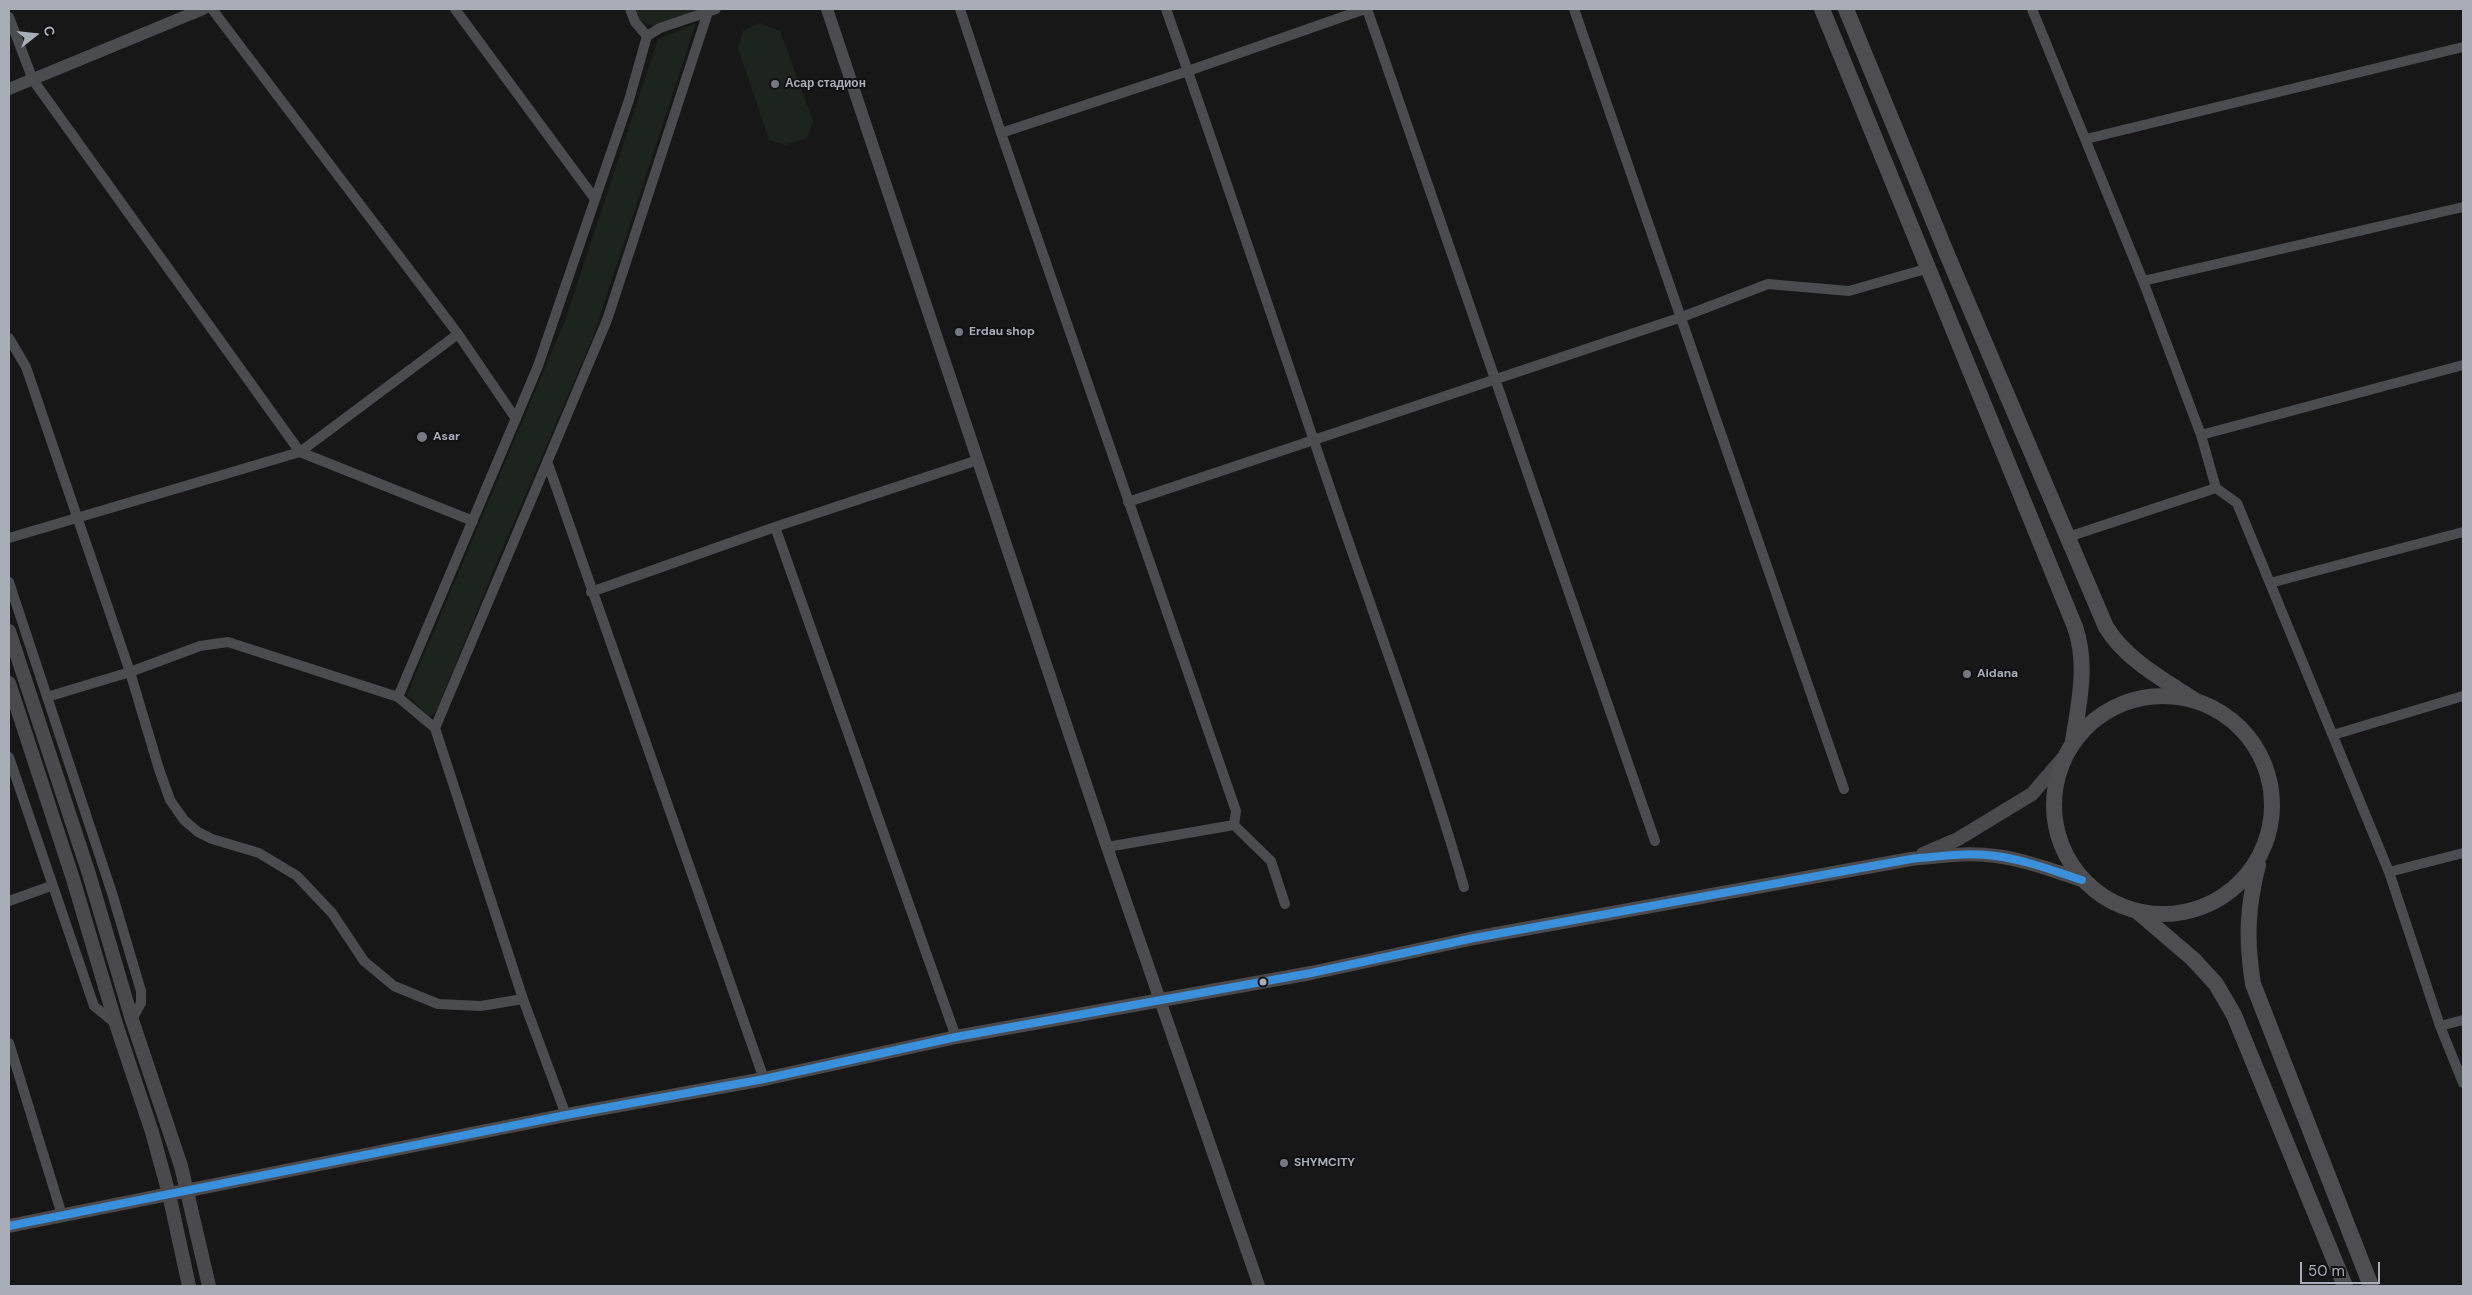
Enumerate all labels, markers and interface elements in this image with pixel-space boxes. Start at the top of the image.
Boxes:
north arrow [10,10,60,60]
text: С [39,24,59,38]
place label: Асар стадион [785,77,866,91]
marker: Асар стадион [769,78,781,90]
place label: Erdau shop [969,325,1035,339]
marker: Erdau shop [953,326,965,338]
marker: Asar [415,430,429,444]
place label: Asar [433,430,460,444]
place label: Aidana [1977,667,2018,681]
marker: Aidana [1961,668,1973,680]
unlabelled marker [1258,977,1268,987]
place label: SHYMCITY [1294,1156,1355,1170]
marker: SHYMCITY [1278,1157,1290,1169]
scale bar [2302,1252,2382,1284]
text: 50 m [2308,1261,2345,1281]

